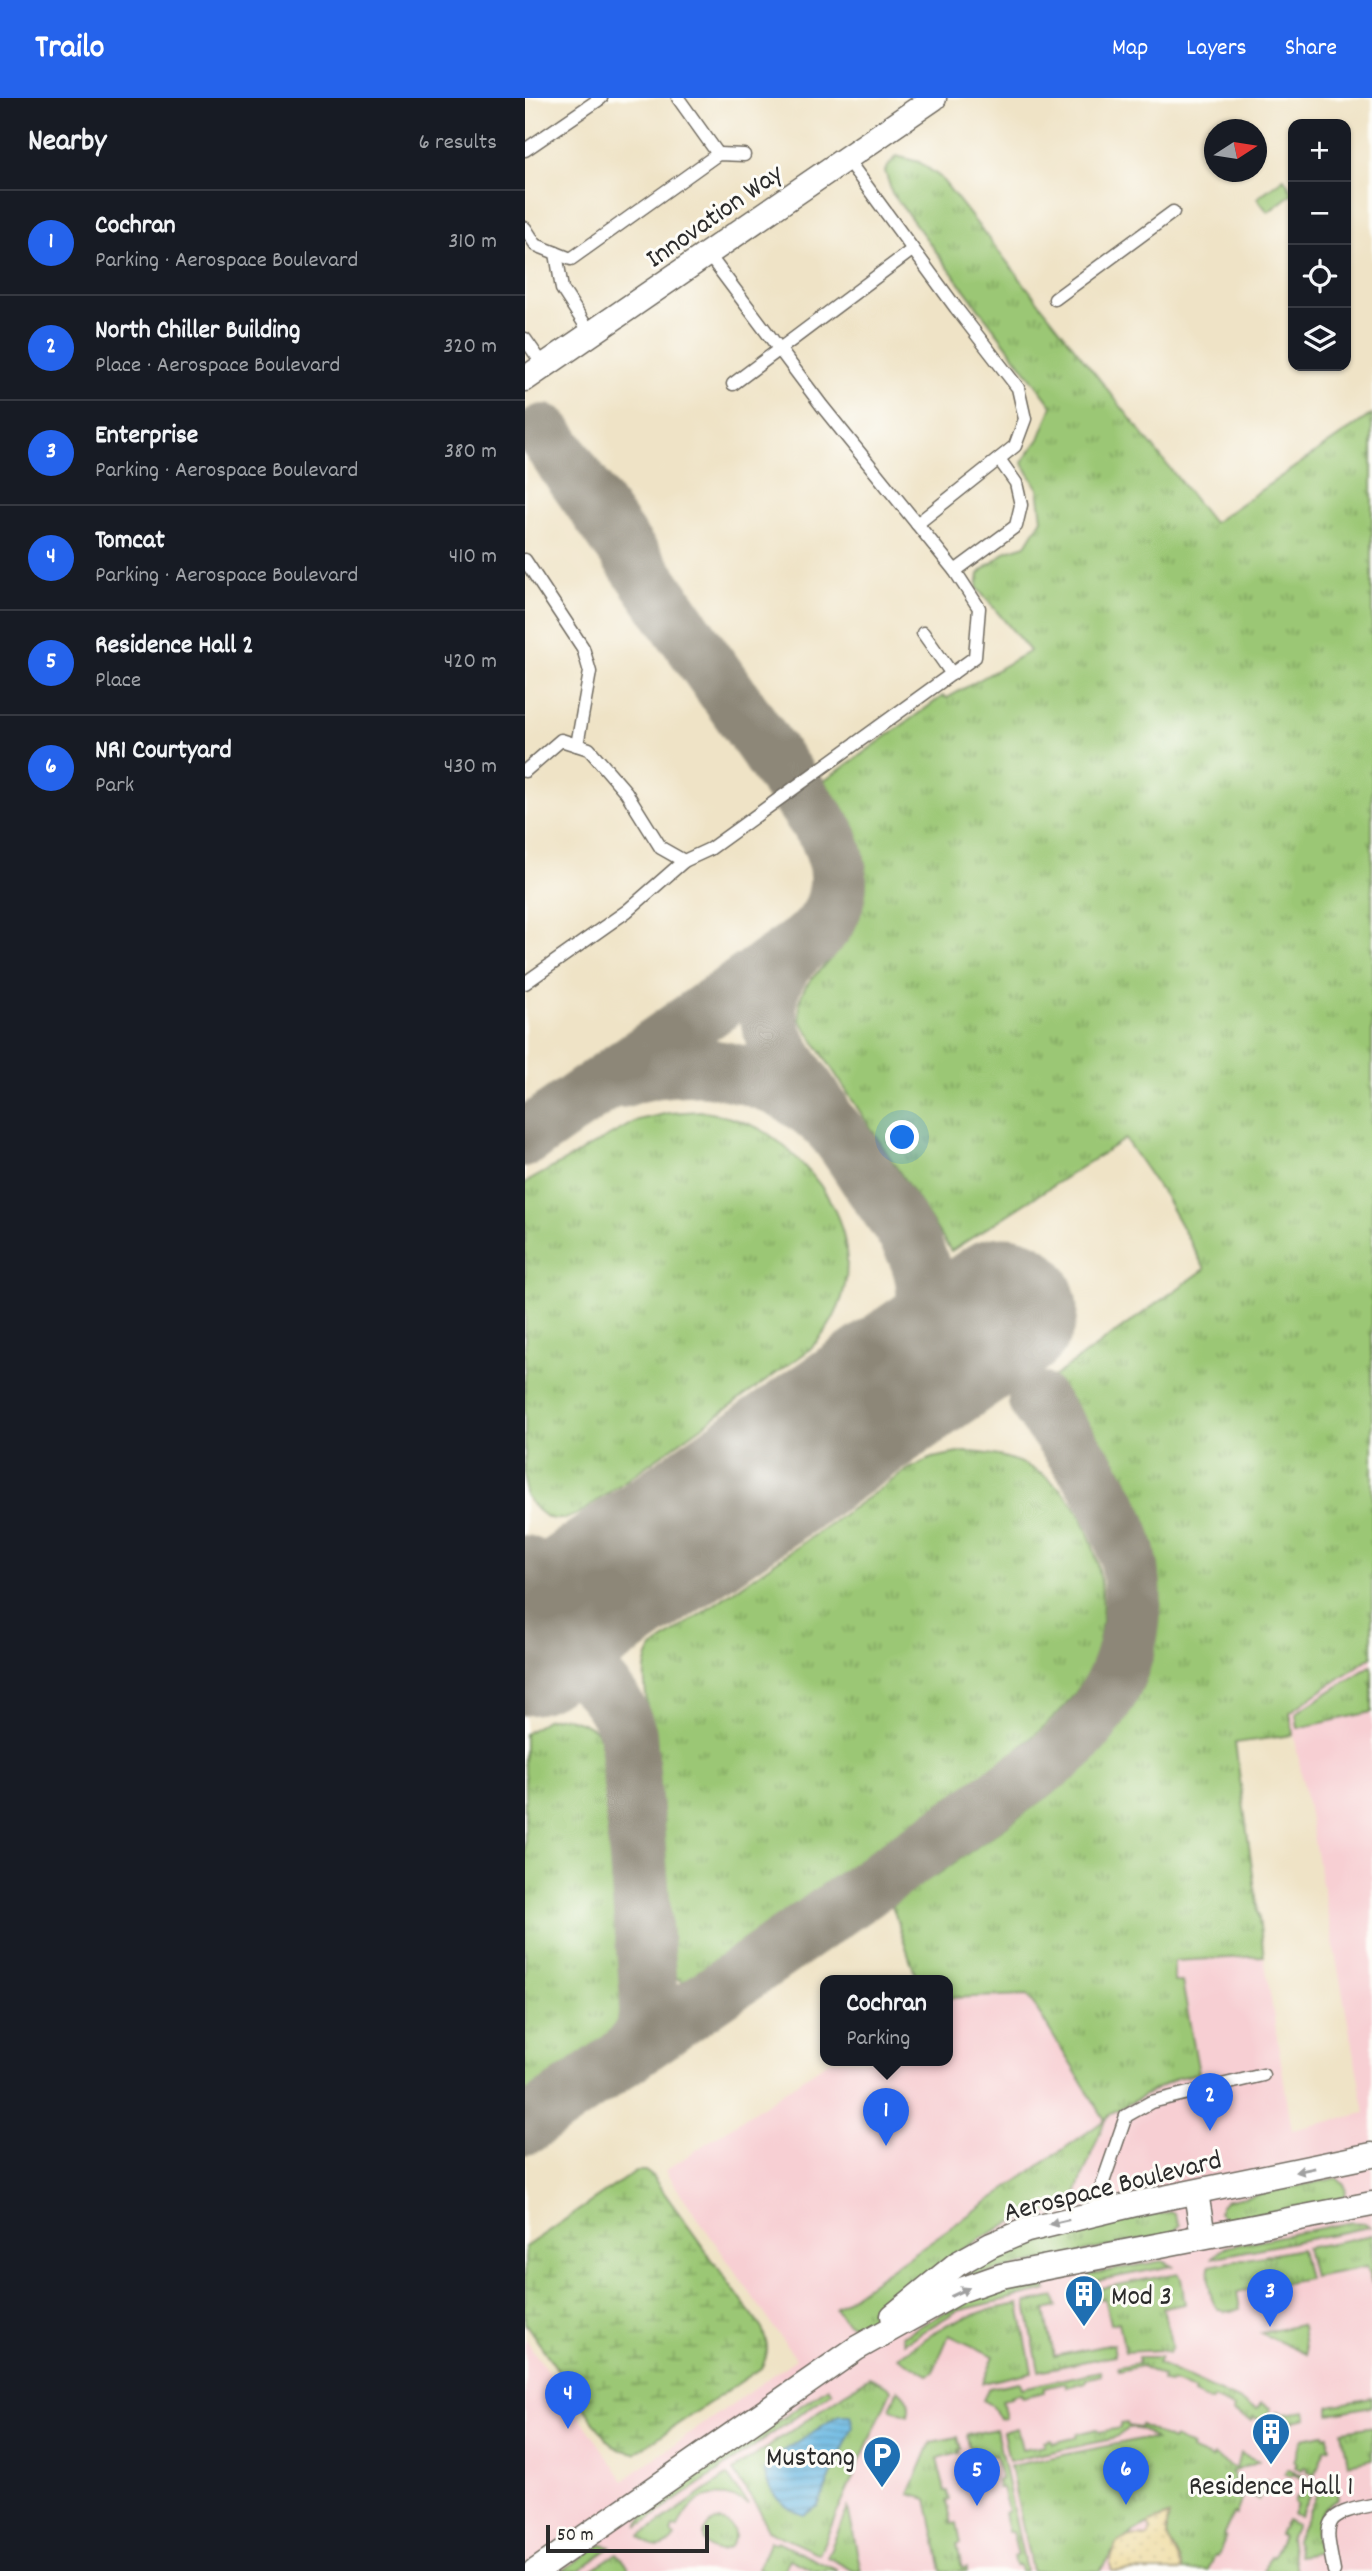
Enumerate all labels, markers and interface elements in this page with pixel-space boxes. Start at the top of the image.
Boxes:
text: Trailo [35,26,105,73]
text: Map [1112,32,1148,66]
text: Layers [1186,32,1247,66]
text: Share [1285,32,1337,66]
north arrow [1204,119,1267,182]
map controls [1288,119,1351,371]
button: + [1288,119,1351,182]
text: Nearby [28,122,106,165]
text: 6 results [419,127,497,160]
street label: Innovation Way [639,156,793,280]
button: − [1288,182,1351,245]
text: Cochran [95,208,176,245]
text: 1 [48,226,54,259]
text: 310 m [448,226,497,259]
text: Parking · Aerospace Boulevard [95,245,358,278]
button: locate [1288,245,1351,308]
button: layers [1288,308,1351,371]
text: North Chiller Building [95,313,300,350]
text: 2 [46,331,56,364]
text: 320 m [443,331,497,364]
text: Place · Aerospace Boulevard [95,350,340,383]
text: Enterprise [95,418,198,455]
text: 3 [46,436,56,469]
text: 380 m [444,436,497,469]
text: Parking · Aerospace Boulevard [95,455,358,488]
text: Tomcat [95,523,165,560]
text: 4 [46,541,56,574]
text: 410 m [449,541,497,574]
text: Parking · Aerospace Boulevard [95,560,358,593]
text: Residence Hall 2 [95,628,254,665]
text: 5 [46,646,56,679]
text: 420 m [444,646,497,679]
text: Place [95,665,141,698]
text: NR1 Courtyard [95,733,232,770]
text: 6 [45,751,57,784]
text: 430 m [444,751,497,784]
text: Park [95,770,134,803]
your location [885,1120,919,1154]
popup [820,1975,953,2066]
text: Cochran [846,1986,927,2023]
text: Parking [846,2023,910,2056]
pin: 2 [1187,2073,1233,2131]
pin: 1 [863,2088,909,2146]
street label: Aerospace Boulevard [1000,2142,1226,2235]
one-way arrow [1294,2164,1316,2175]
one-way arrow [1048,2217,1070,2228]
pin: 3 [1247,2269,1293,2327]
building icon: Mod 3 [1063,2273,1105,2328]
place label: Mod 3 [1111,2279,1172,2319]
one-way arrow [950,2286,970,2298]
pin: 4 [545,2371,591,2429]
building icon: Residence Hall 1 [1250,2411,1292,2466]
parking icon: Mustang [861,2434,903,2489]
place label: Mustang [766,2440,855,2480]
pin: 6 [1103,2447,1149,2505]
pin: 5 [954,2448,1000,2506]
place label: Residence Hall 1 [1189,2469,1353,2509]
scale bar [546,2522,709,2554]
text: 50 m [557,2523,594,2550]

